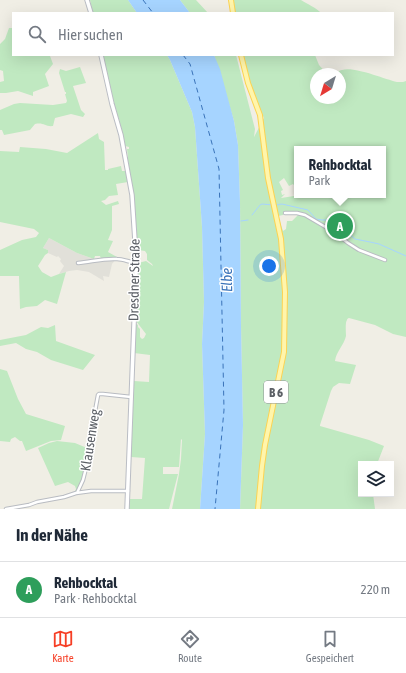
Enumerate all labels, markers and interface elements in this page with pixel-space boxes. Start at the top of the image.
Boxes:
search box [12,12,394,56]
icon: search [26,23,48,45]
text: Hier suchen [58,26,123,43]
north arrow [310,68,346,104]
popup [294,146,386,198]
text: Rehbocktal [308,156,372,173]
text: Park [308,173,330,188]
pin: A [327,211,353,241]
street label: Dresdner Straße [125,239,143,321]
your location [259,256,279,276]
water label: Elbe [218,268,235,292]
road number: B 6 [264,381,288,403]
street label: Klausenweg [77,408,103,472]
map controls [358,461,394,497]
button: layers [358,461,394,497]
text: In der Nähe [16,525,88,545]
text: Rehbocktal [54,574,117,591]
text: A [26,582,32,597]
text: 220 m [361,582,390,597]
text: Park · Rehbocktal [54,591,137,606]
tab: Karte [52,628,74,664]
tab: Route [178,628,202,664]
tab: Gespeichert [306,628,354,664]

